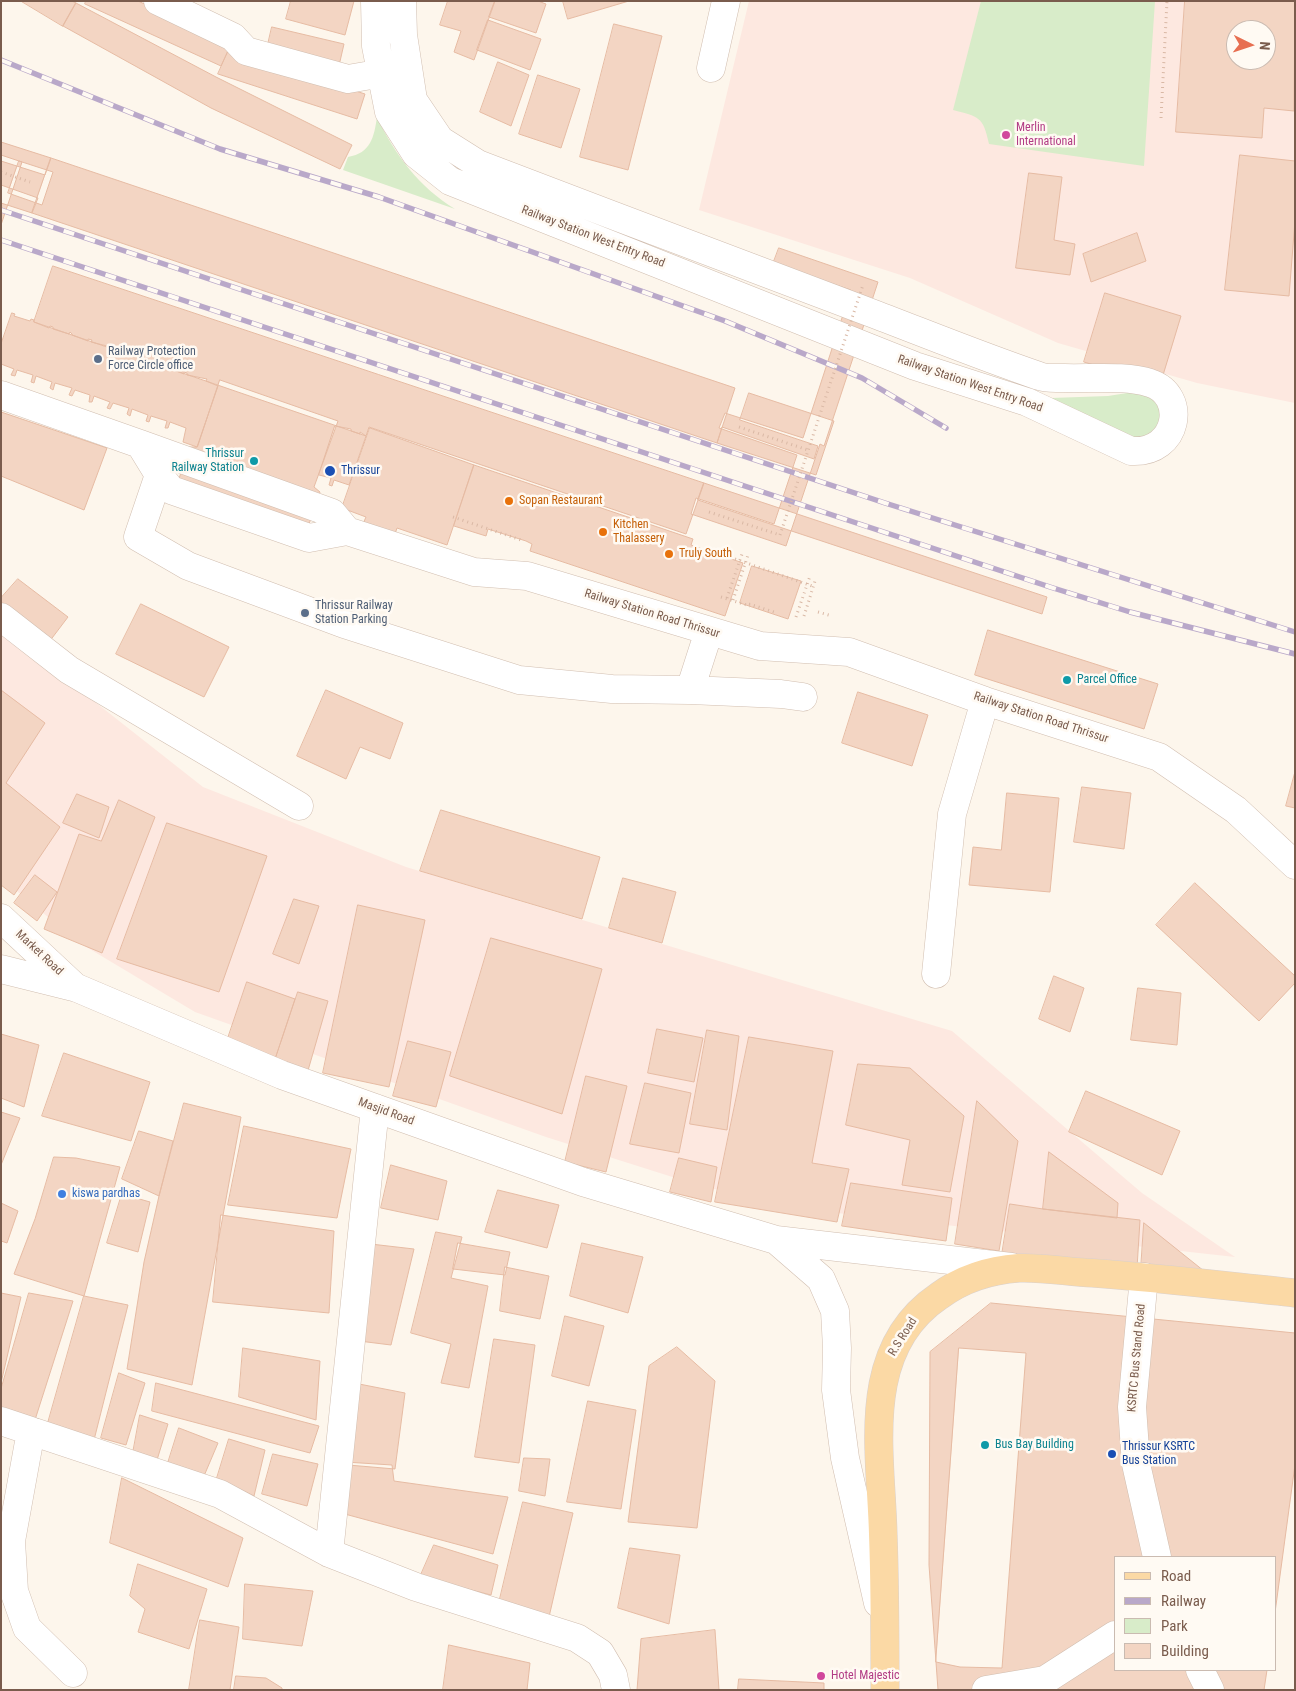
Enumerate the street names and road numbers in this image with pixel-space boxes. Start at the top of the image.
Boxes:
street label: Railway Station West Entry Road [519,203,667,271]
street label: Railway Station West Entry Road [896,352,1044,416]
street label: Railway Station Road Thrissur [582,587,722,641]
street label: Railway Station Road Thrissur [972,689,1110,747]
street label: Market Road [12,927,66,979]
street label: Masjid Road [356,1095,416,1129]
street label: KSRTC Bus Stand Road [1125,1303,1149,1413]
street label: R.S Road [886,1315,920,1359]

